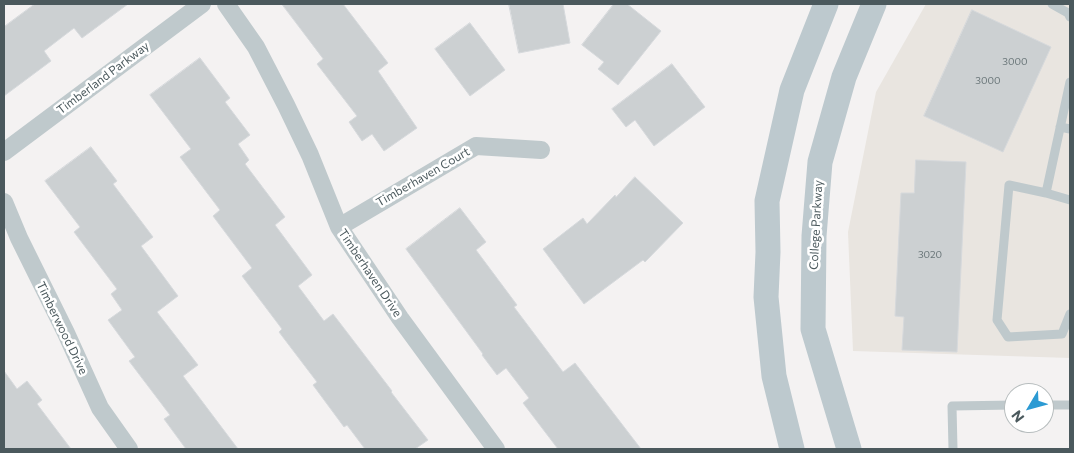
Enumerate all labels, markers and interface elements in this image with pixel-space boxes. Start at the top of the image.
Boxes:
street label: Timberland Parkway [54,39,152,117]
house number: 3000 [1002,56,1028,68]
house number: 3000 [975,75,1001,87]
street label: Timberhaven Court [374,144,472,210]
street label: College Parkway [806,180,826,270]
street label: Timberhaven Drive [335,226,405,320]
house number: 3020 [918,249,942,261]
street label: Timberwood Drive [33,279,91,377]
north arrow [1004,383,1054,433]
text: N [1007,407,1027,426]

